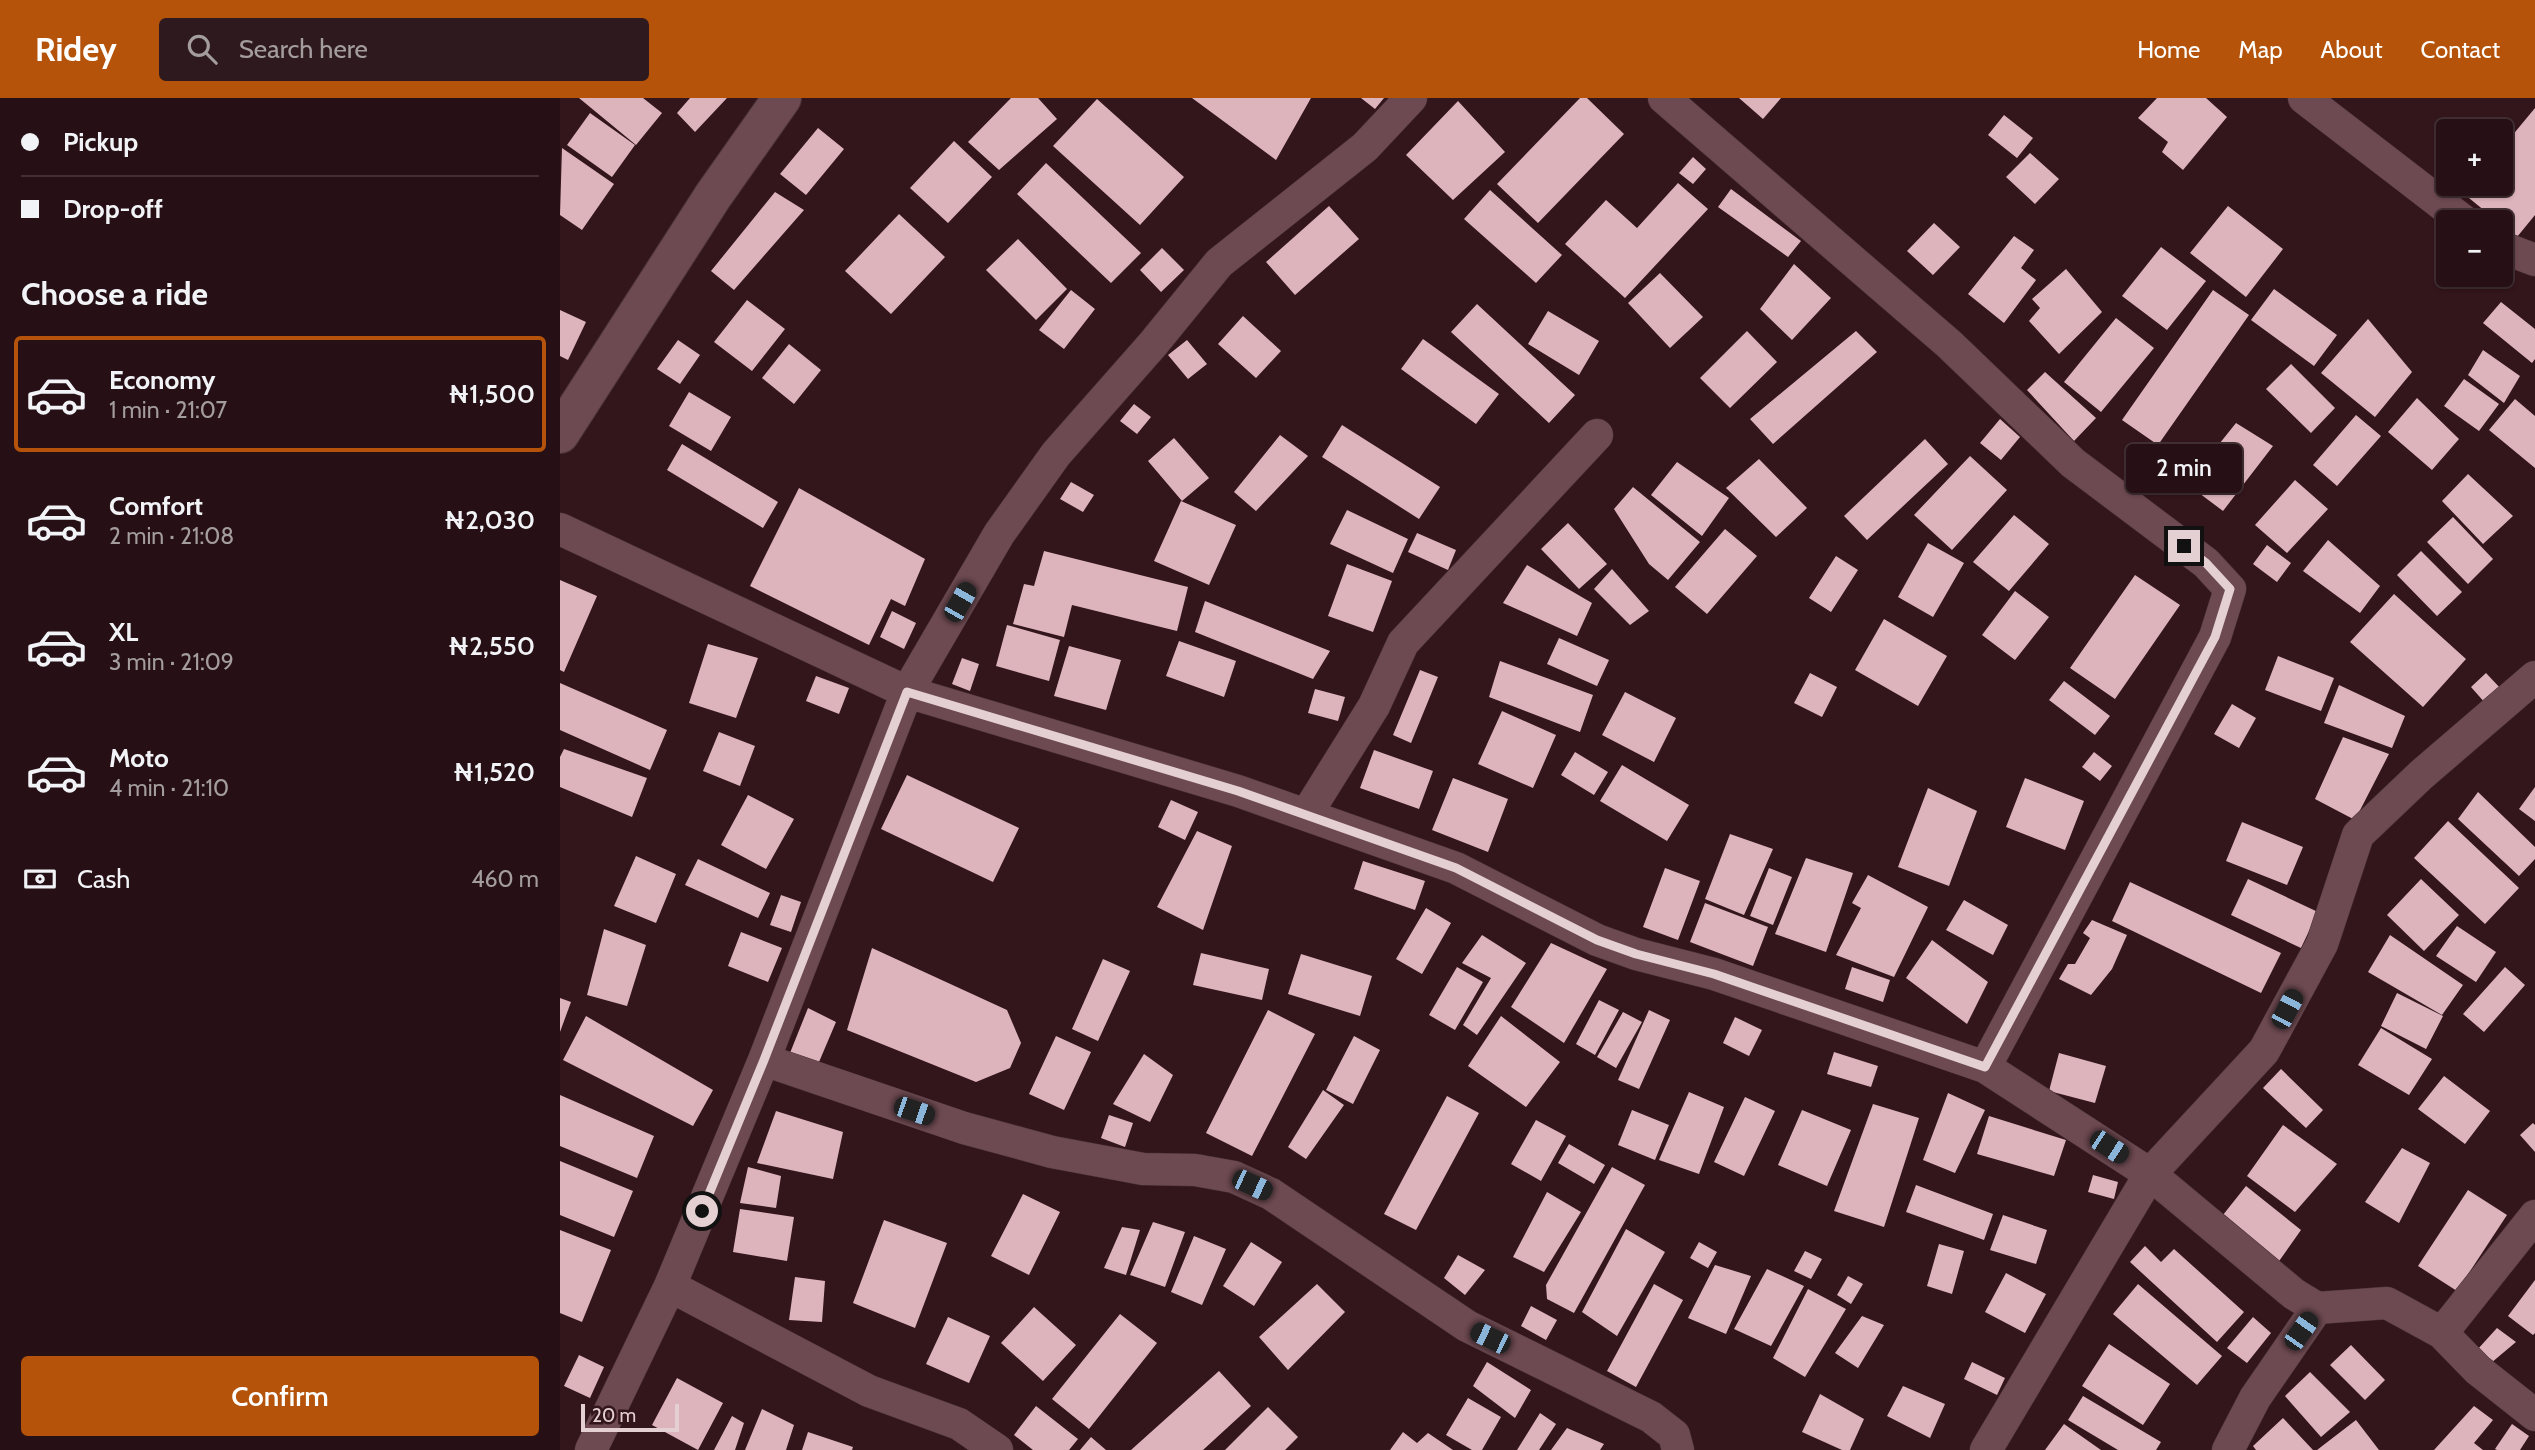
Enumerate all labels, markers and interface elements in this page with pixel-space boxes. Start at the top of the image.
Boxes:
search box [159,18,649,81]
text: Ridey [35,29,117,69]
icon: search [183,30,221,68]
text: Search here [239,33,368,65]
text: Home [2137,35,2200,64]
text: Map [2238,35,2283,64]
text: About [2321,35,2383,64]
text: Contact [2421,35,2500,64]
map controls [2436,119,2513,287]
button: + [2436,119,2513,196]
text: Pickup [63,126,138,158]
text: Drop-off [63,193,163,225]
button: − [2436,210,2513,287]
text: Choose a ride [21,274,208,313]
icon: car [25,363,88,426]
text: Economy [109,364,215,396]
text: ₦1,500 [448,378,535,410]
text: 1 min · 21:07 [109,396,227,424]
callout: 2 min [2126,444,2242,494]
text: 2 min [2156,454,2212,482]
icon: car [25,489,88,552]
text: Comfort [109,490,203,522]
text: ₦2,030 [444,504,535,536]
text: 2 min · 21:08 [109,522,234,550]
route end [2168,530,2200,562]
car [941,579,980,625]
icon: car [25,615,88,678]
text: XL [109,616,138,648]
text: ₦2,550 [448,630,535,662]
text: 3 min · 21:09 [109,648,234,676]
icon: car [25,741,88,804]
text: Moto [109,742,169,774]
text: ₦1,520 [453,756,535,788]
text: 4 min · 21:10 [109,774,229,802]
icon: cash [21,860,59,898]
text: Cash [77,863,130,895]
text: 460 m [471,865,539,893]
car [2268,986,2307,1032]
car [891,1094,938,1128]
car [2086,1127,2133,1167]
car [1229,1167,1276,1203]
route start [686,1195,718,1227]
car [2281,1308,2322,1354]
car [1467,1319,1514,1357]
button: Confirm [21,1356,539,1436]
scale bar [581,1401,679,1433]
text: 20 m [592,1404,636,1427]

